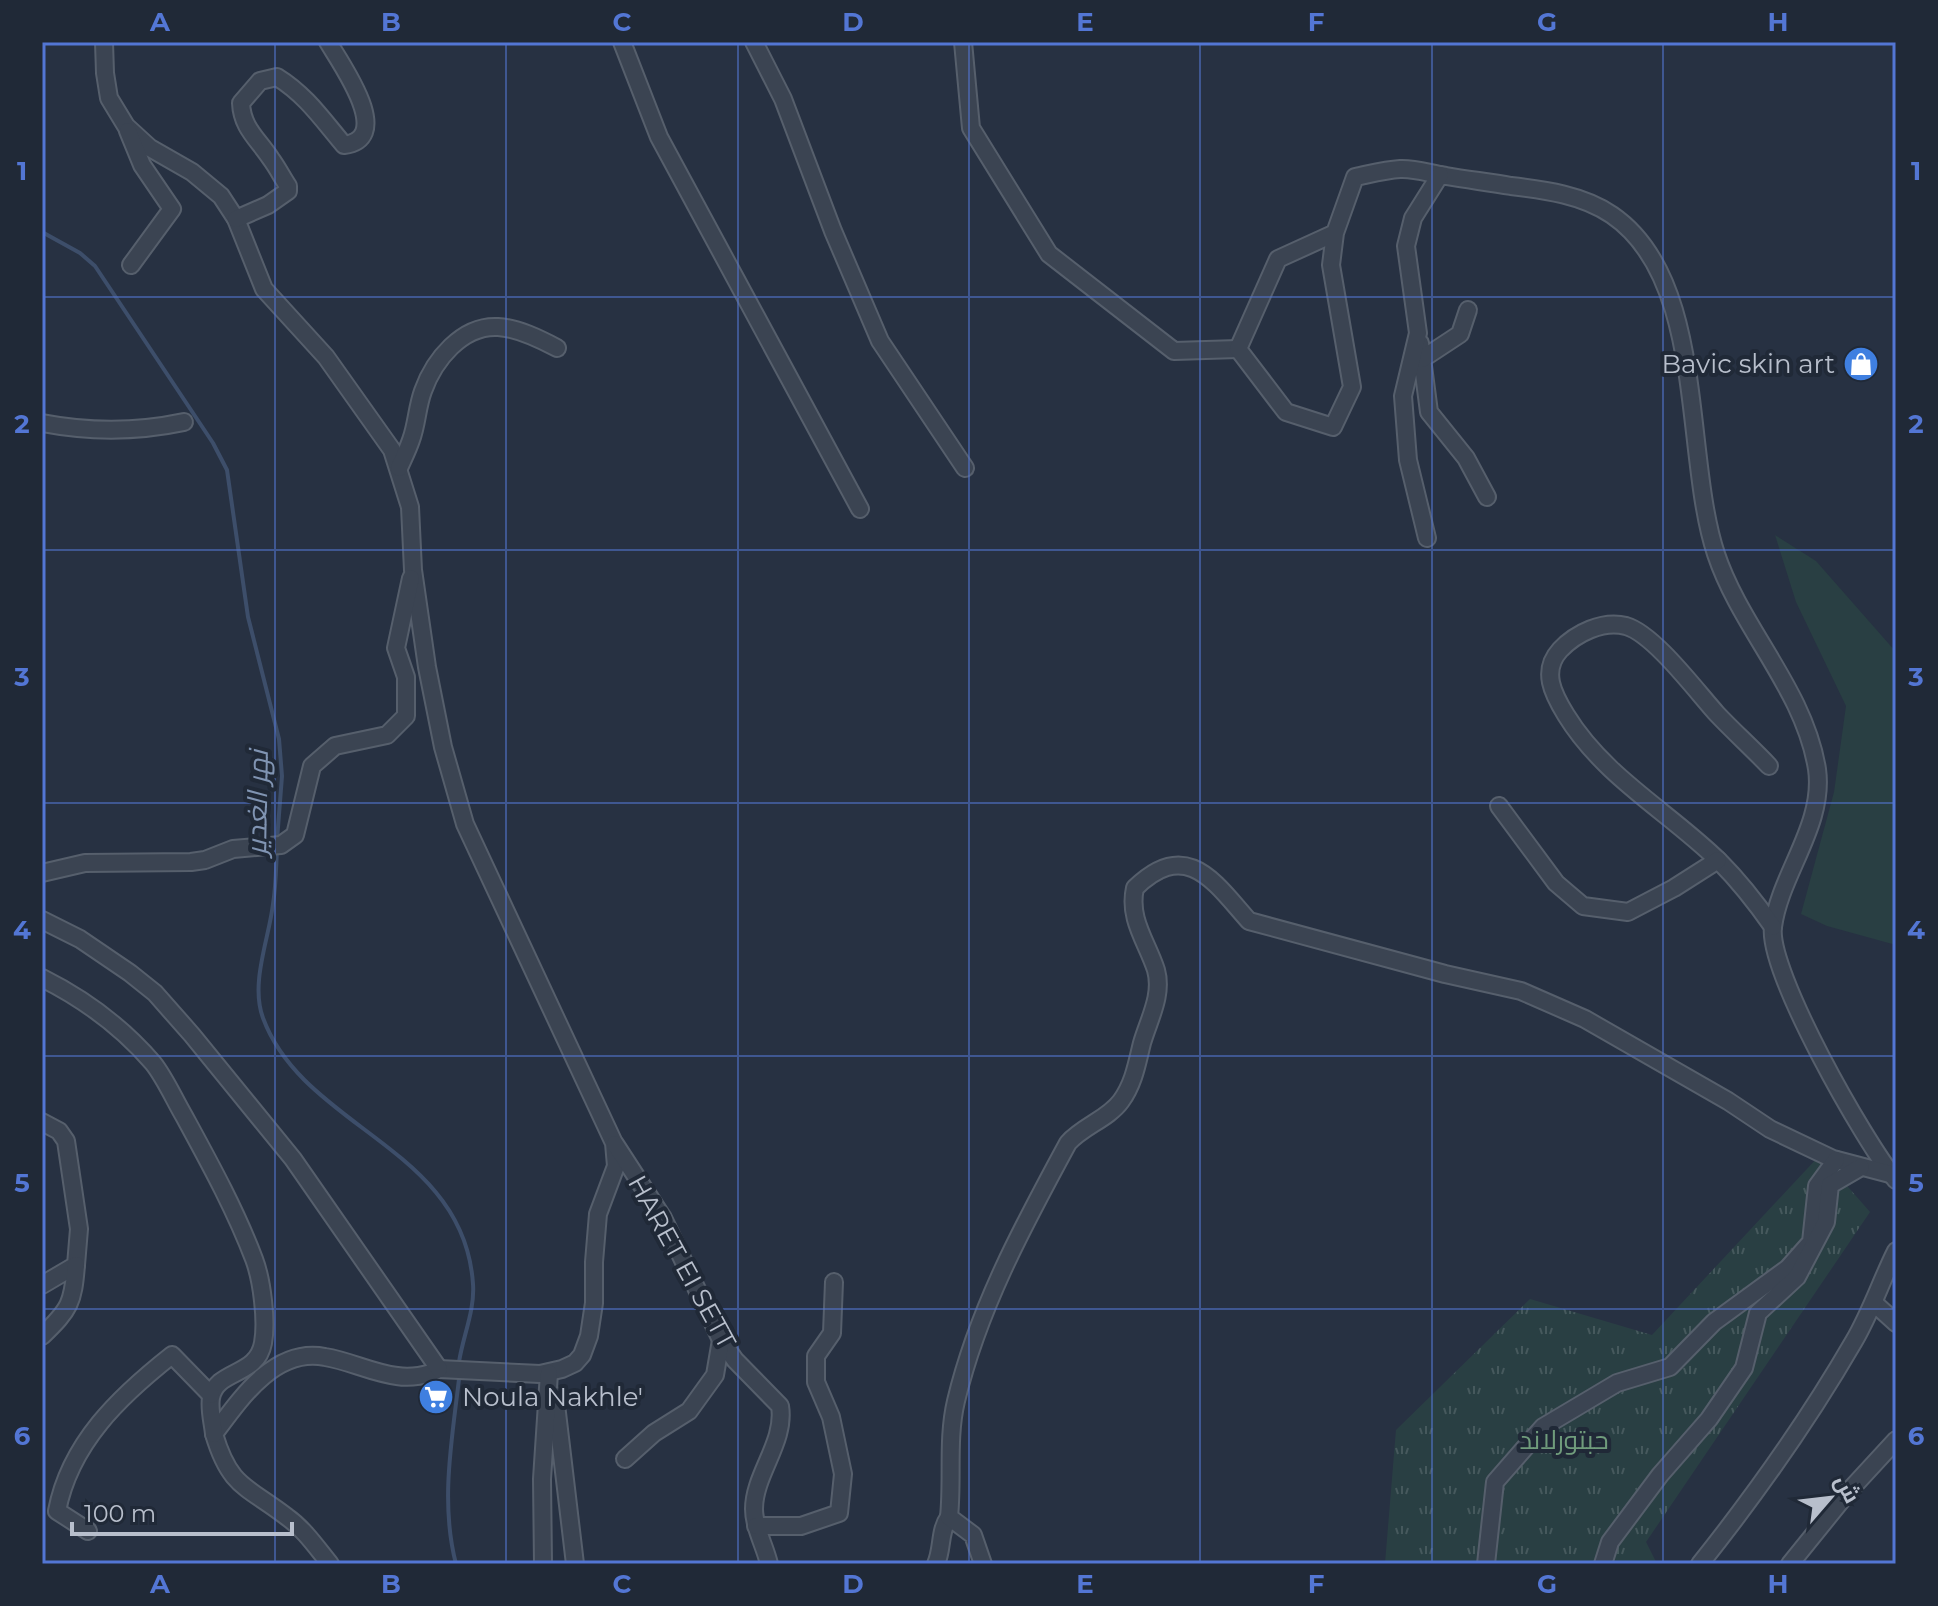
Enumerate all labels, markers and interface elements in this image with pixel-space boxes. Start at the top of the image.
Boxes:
text: A [149,6,171,38]
text: B [381,6,401,38]
text: C [613,6,632,38]
text: D [842,6,864,38]
text: E [1076,6,1094,38]
text: F [1308,6,1324,38]
text: G [1537,6,1557,38]
text: H [1767,6,1789,38]
text: 1 [17,155,27,187]
text: 1 [1911,155,1921,187]
shop icon: Bavic skin art [1842,345,1880,383]
place label: Bavic skin art [1661,348,1835,380]
text: 2 [14,408,30,440]
text: 2 [1908,408,1924,440]
text: 3 [13,661,30,693]
text: 3 [1907,661,1924,693]
water label: نهر الغدير [239,747,275,859]
text: 4 [13,914,31,946]
text: 4 [1907,914,1925,946]
text: 5 [14,1167,30,1199]
text: 5 [1908,1167,1924,1199]
street label: HARET EI SETT [621,1170,743,1354]
supermarket icon: Noula Nakhle' [417,1378,455,1416]
place label: Noula Nakhle' [462,1381,643,1413]
text: 6 [14,1420,31,1452]
text: 6 [1908,1420,1925,1452]
park label: حبتورلاند [1519,1424,1609,1456]
north arrow [1790,1458,1870,1538]
text: ش [1829,1470,1866,1508]
scale bar [72,1486,292,1536]
text: 100 m [84,1499,156,1528]
text: A [149,1568,171,1600]
text: B [381,1568,401,1600]
text: C [613,1568,632,1600]
text: D [842,1568,864,1600]
text: E [1076,1568,1094,1600]
text: F [1308,1568,1324,1600]
text: G [1537,1568,1557,1600]
text: H [1767,1568,1789,1600]

